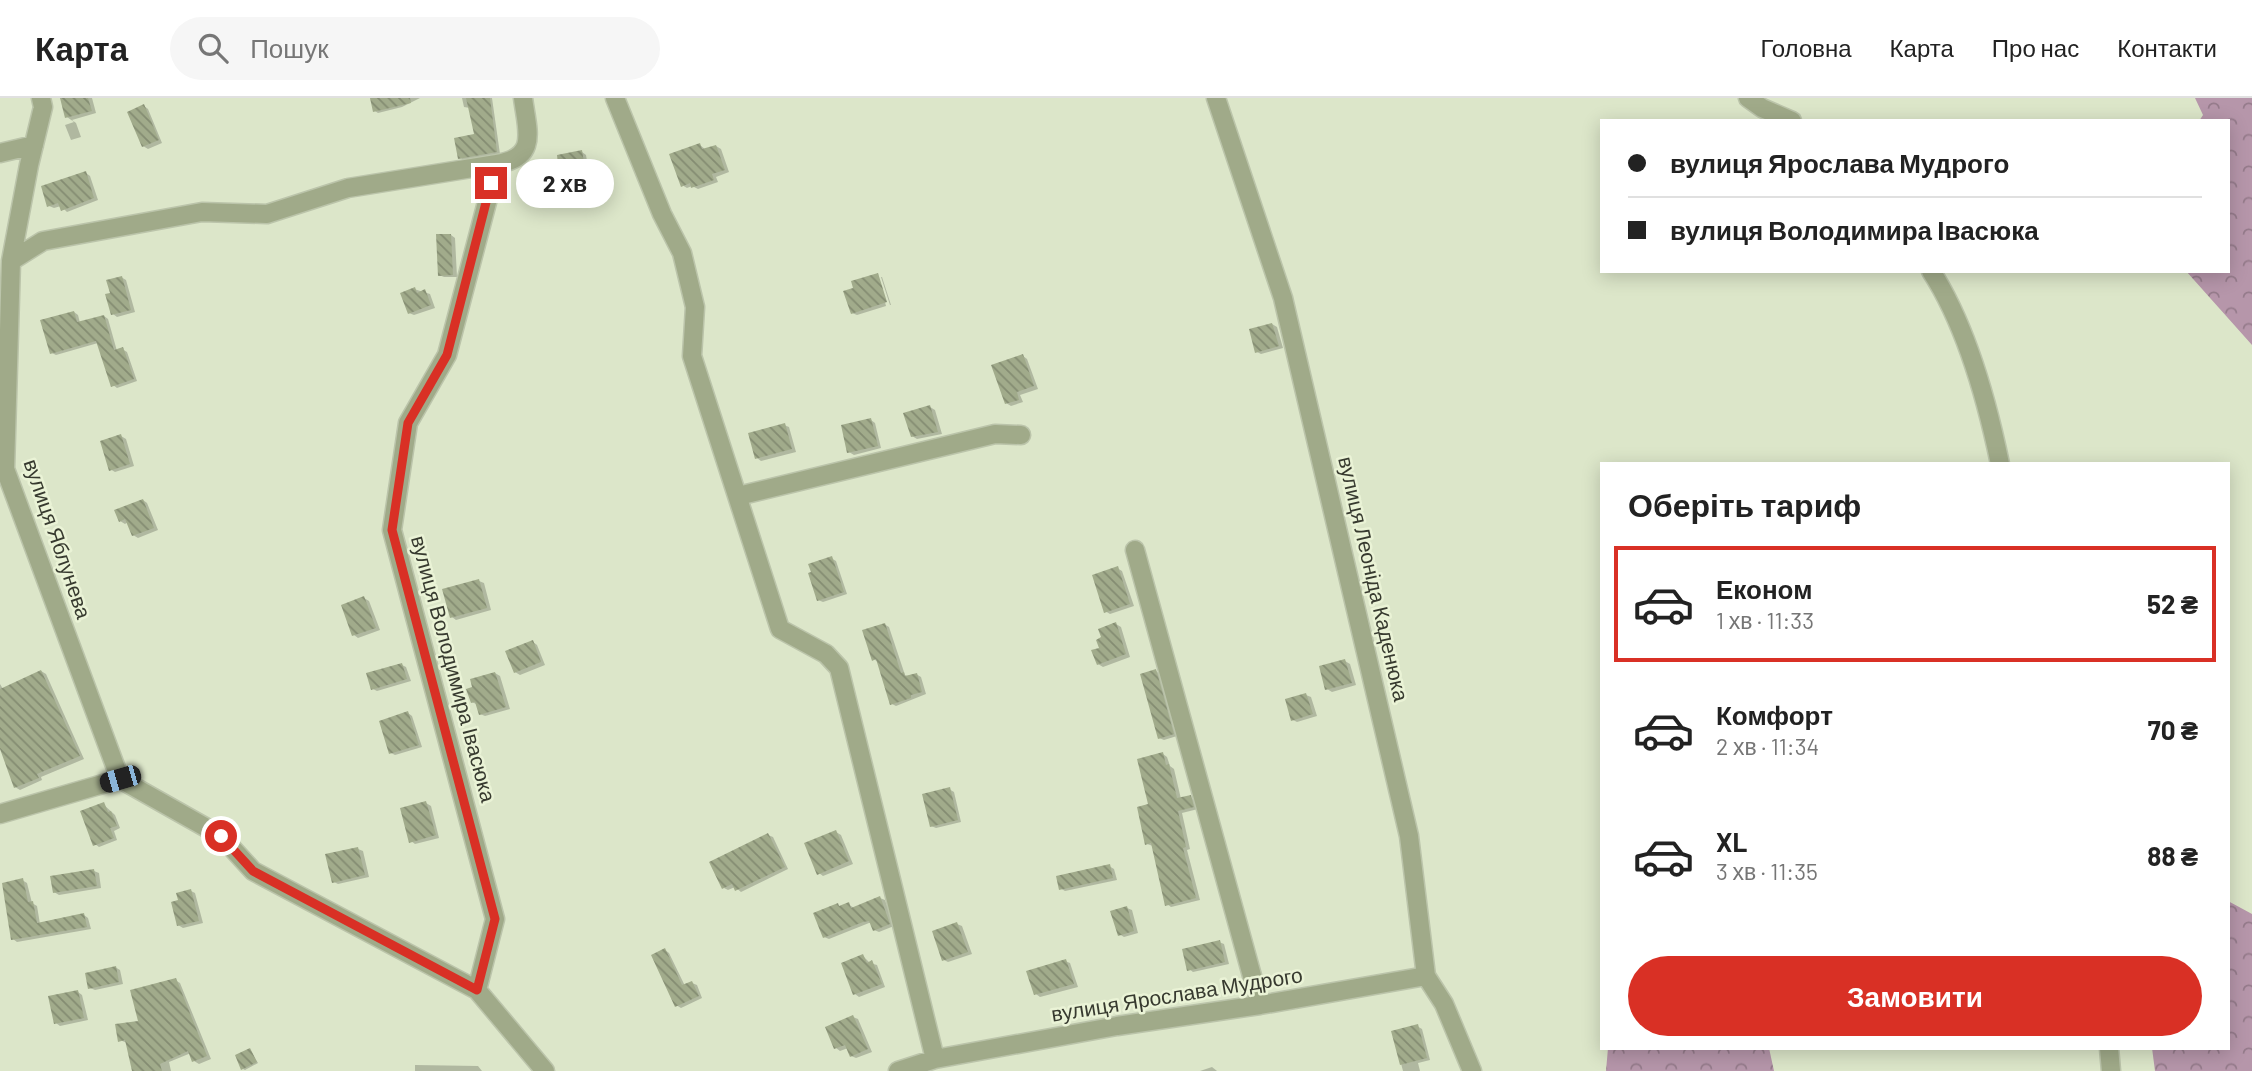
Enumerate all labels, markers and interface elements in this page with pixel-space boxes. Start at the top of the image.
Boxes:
search box [170,17,660,80]
text: Карта [35,28,128,68]
icon: search [194,29,232,67]
text: Пошук [250,32,329,63]
text: Головна [1760,33,1852,62]
text: Карта [1890,33,1954,62]
text: Про нас [1992,33,2079,62]
text: Контакти [2117,33,2217,62]
text: вулиця Ярослава Мудрого [1670,147,2009,178]
callout: 2 хв [516,158,614,208]
route end [475,167,507,199]
text: 2 хв [543,169,587,197]
text: вулиця Володимира Івасюка [1670,214,2039,245]
street label: вулиця Леоніда Каденюка [1334,454,1415,704]
street label: вулиця Яблунева [19,455,98,622]
text: Оберіть тариф [1628,485,1861,523]
street label: вулиця Володимира Івасюка [407,533,502,805]
icon: car [1632,573,1695,636]
text: Економ [1716,573,1812,604]
text: 52 ₴ [2147,588,2198,619]
text: 1 хв · 11:33 [1716,606,1814,634]
icon: car [1632,699,1695,762]
text: Комфорт [1716,699,1833,730]
text: 70 ₴ [2148,714,2198,745]
text: 2 хв · 11:34 [1716,732,1819,760]
car [97,763,144,795]
route start [205,820,237,852]
icon: car [1632,825,1695,888]
text: XL [1716,826,1747,857]
text: 88 ₴ [2147,840,2198,871]
text: 3 хв · 11:35 [1716,857,1818,885]
button: Замовити [1628,956,2202,1036]
street label: вулиця Ярослава Мудрого [1049,961,1304,1026]

